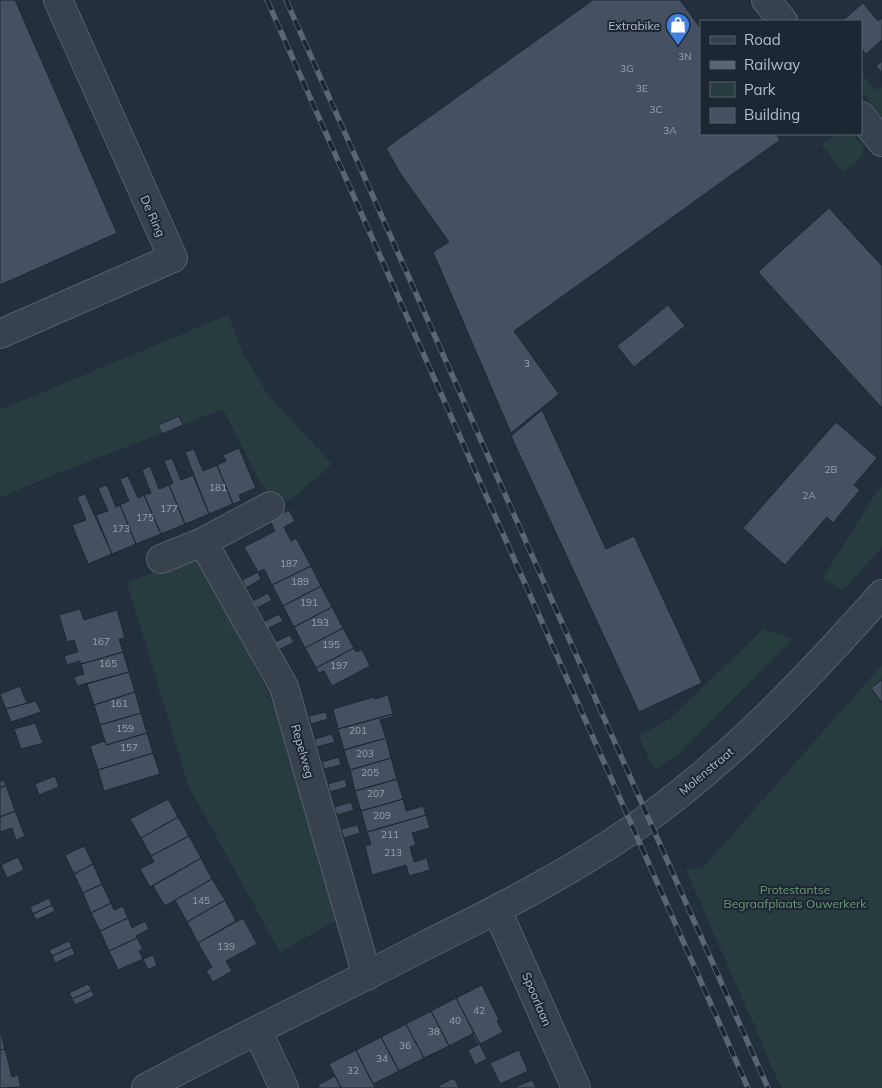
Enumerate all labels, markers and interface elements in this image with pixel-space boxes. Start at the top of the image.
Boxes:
shop icon: Extrabike [665,12,691,46]
place label: Extrabike [608,18,660,33]
legend [700,20,862,135]
text: Road [744,30,781,49]
house number: 3N [678,50,692,63]
text: Railway [744,55,800,74]
house number: 3G [620,62,634,75]
text: Park [744,80,776,99]
house number: 3E [636,82,648,95]
house number: 3C [650,103,663,116]
text: Building [744,105,800,124]
house number: 3A [663,124,677,137]
street label: De Ring [137,193,169,239]
house number: 3 [524,357,530,370]
house number: 2B [825,463,838,476]
house number: 181 [209,481,227,494]
house number: 2A [802,489,816,502]
house number: 177 [160,502,178,515]
house number: 175 [136,511,154,524]
house number: 173 [112,522,130,535]
house number: 187 [280,557,298,570]
house number: 189 [291,575,309,588]
house number: 191 [300,596,318,609]
house number: 193 [311,616,329,629]
house number: 167 [92,635,110,648]
house number: 195 [322,638,340,651]
house number: 165 [99,657,117,670]
house number: 197 [330,659,348,672]
house number: 161 [110,697,128,710]
house number: 159 [116,722,134,735]
street label: Repelweg [288,722,318,780]
house number: 201 [349,724,367,737]
house number: 157 [120,741,138,754]
street label: Molenstraat [676,744,736,798]
house number: 203 [356,747,374,760]
house number: 205 [361,766,379,779]
house number: 207 [367,787,385,800]
house number: 209 [373,809,391,822]
house number: 211 [381,828,399,841]
house number: 213 [384,846,402,859]
park label: Protestantse Begraafplaats Ouwerkerk [724,882,867,911]
house number: 145 [192,894,210,907]
house number: 139 [217,940,235,953]
street label: Spoorlaan [519,970,555,1028]
house number: 42 [473,1004,485,1017]
house number: 40 [449,1014,461,1027]
house number: 38 [428,1025,440,1038]
house number: 36 [399,1039,411,1052]
house number: 34 [376,1052,388,1065]
house number: 32 [347,1064,359,1077]

